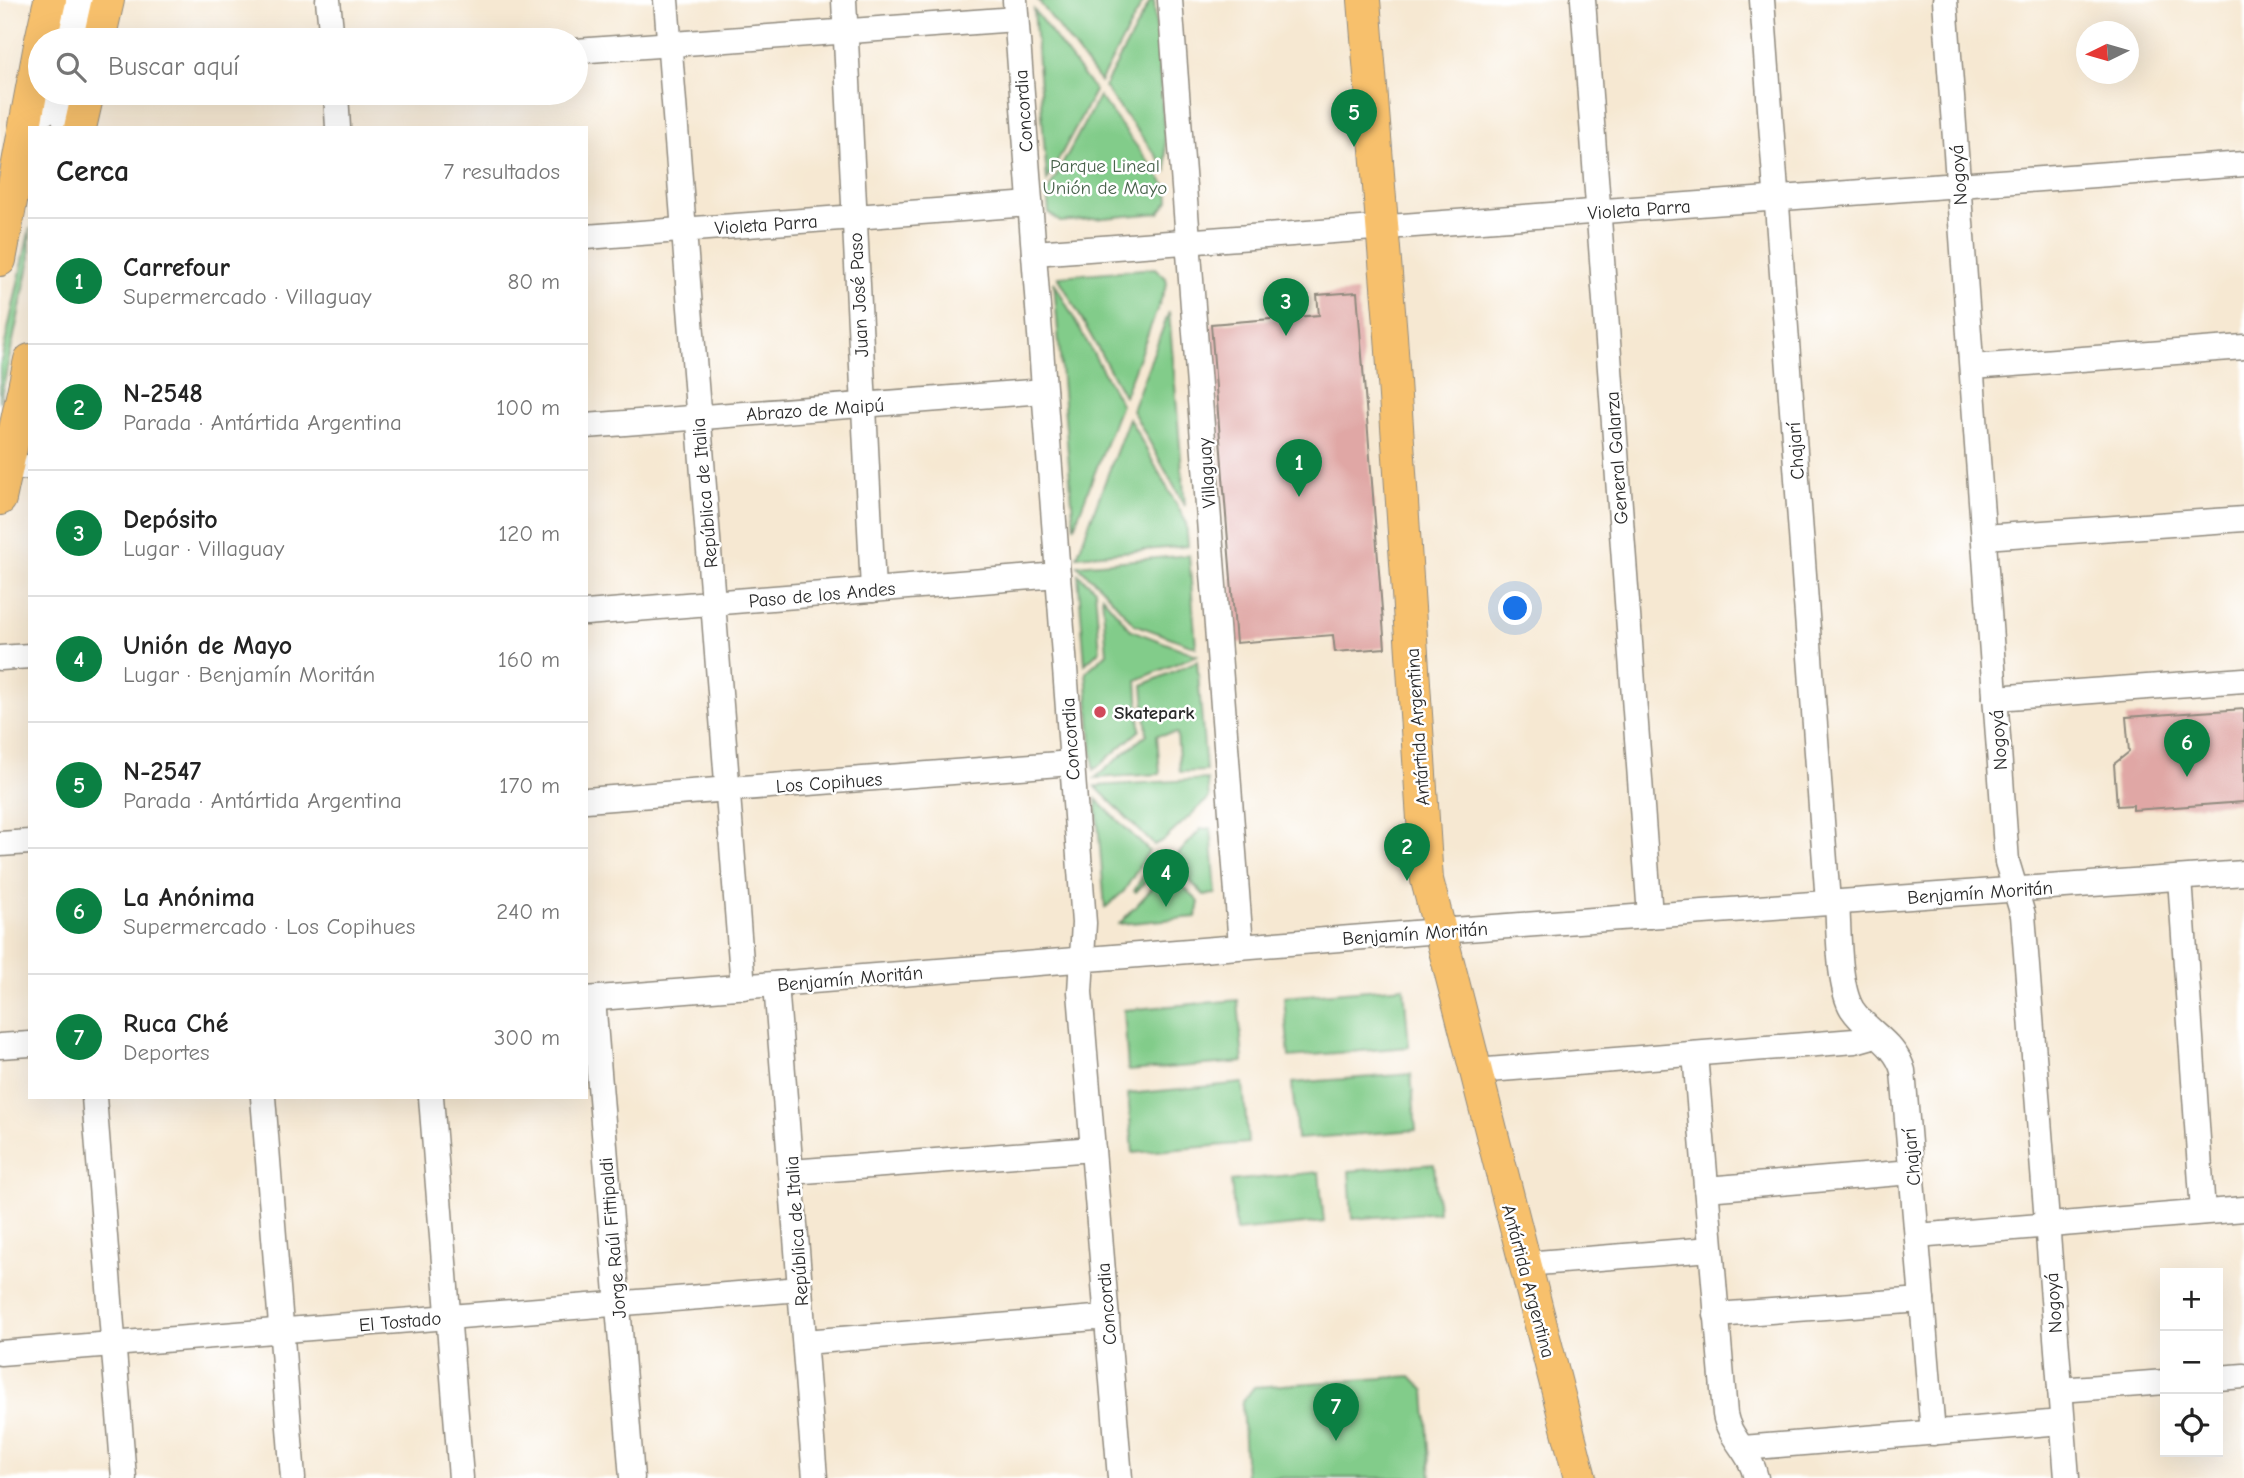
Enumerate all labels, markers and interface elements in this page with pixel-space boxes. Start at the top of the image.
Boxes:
north arrow [2076,21,2139,84]
search box [28,28,588,105]
icon: search [52,48,90,86]
text: Buscar aquí [108,52,239,82]
street label: Concordia [1010,69,1038,153]
pin: 5 [1331,89,1377,147]
street label: Nogoyá [1946,144,1972,206]
text: Cerca [56,154,129,189]
park label: Parque Lineal Unión de Mayo [1043,155,1167,199]
text: 7 resultados [443,158,560,185]
street label: Violeta Parra [1587,195,1691,225]
street label: Violeta Parra [714,210,818,240]
street label: Juan José Paso [845,232,873,358]
text: Carrefour [123,253,230,283]
text: 1 [74,268,84,295]
text: 80 m [507,268,560,295]
pin: 3 [1263,278,1309,336]
text: Supermercado · Villaguay [123,283,372,310]
text: N-2548 [123,379,203,409]
street label: General Galarza [1601,391,1633,525]
text: 2 [73,394,85,421]
text: 100 m [496,394,560,421]
street label: Abrazo de Maipú [745,394,885,426]
text: Parada · Antártida Argentina [123,409,402,436]
street label: República de Italia [687,417,723,569]
street label: Chajarí [1783,421,1809,481]
street label: Villaguay [1194,436,1220,509]
pin: 1 [1276,439,1322,497]
text: Depósito [123,505,218,535]
text: 3 [73,520,85,547]
text: 120 m [498,520,560,547]
text: Lugar · Villaguay [123,535,284,562]
street label: Paso de los Andes [748,578,896,612]
your location [1498,591,1532,625]
text: Unión de Mayo [123,631,292,661]
text: 4 [74,646,84,673]
text: 160 m [498,646,560,673]
street label: Antártida Argentina [1402,647,1434,806]
text: Lugar · Benjamín Moritán [123,661,375,688]
street label: Concordia [1057,697,1085,781]
place label: Skatepark [1114,702,1195,724]
marker: Skatepark [1092,704,1108,720]
street label: Nogoyá [1986,709,2012,771]
pin: 6 [2164,719,2210,777]
text: N-2547 [123,757,201,787]
street label: Los Copihues [775,768,883,798]
text: 5 [73,772,85,799]
text: 170 m [499,772,560,799]
text: Parada · Antártida Argentina [123,787,402,814]
pin: 2 [1384,823,1430,881]
pin: 4 [1143,849,1189,907]
street label: Benjamín Moritán [1906,877,2054,909]
text: La Anónima [123,883,255,913]
text: 6 [73,898,85,925]
text: 240 m [496,898,560,925]
text: Supermercado · Los Copihues [123,913,415,940]
street label: Benjamín Moritán [1341,918,1489,950]
street label: Benjamín Moritán [776,962,924,996]
text: Ruca Ché [123,1009,228,1039]
text: 7 [74,1024,84,1051]
text: 300 m [494,1024,560,1051]
text: Deportes [123,1039,210,1066]
street label: Chajarí [1898,1126,1925,1187]
street label: República de Italia [781,1155,813,1307]
street label: Jorge Raúl Fittipaldi [595,1156,631,1319]
street label: Antártida Argentina [1497,1202,1559,1360]
street label: Concordia [1092,1262,1122,1346]
map controls [2160,1268,2223,1457]
button: + [2160,1268,2223,1331]
street label: Nogoyá [2041,1272,2067,1334]
street label: El Tostado [358,1307,442,1337]
button: − [2160,1331,2223,1394]
pin: 7 [1313,1383,1359,1441]
button: locate [2160,1394,2223,1457]

